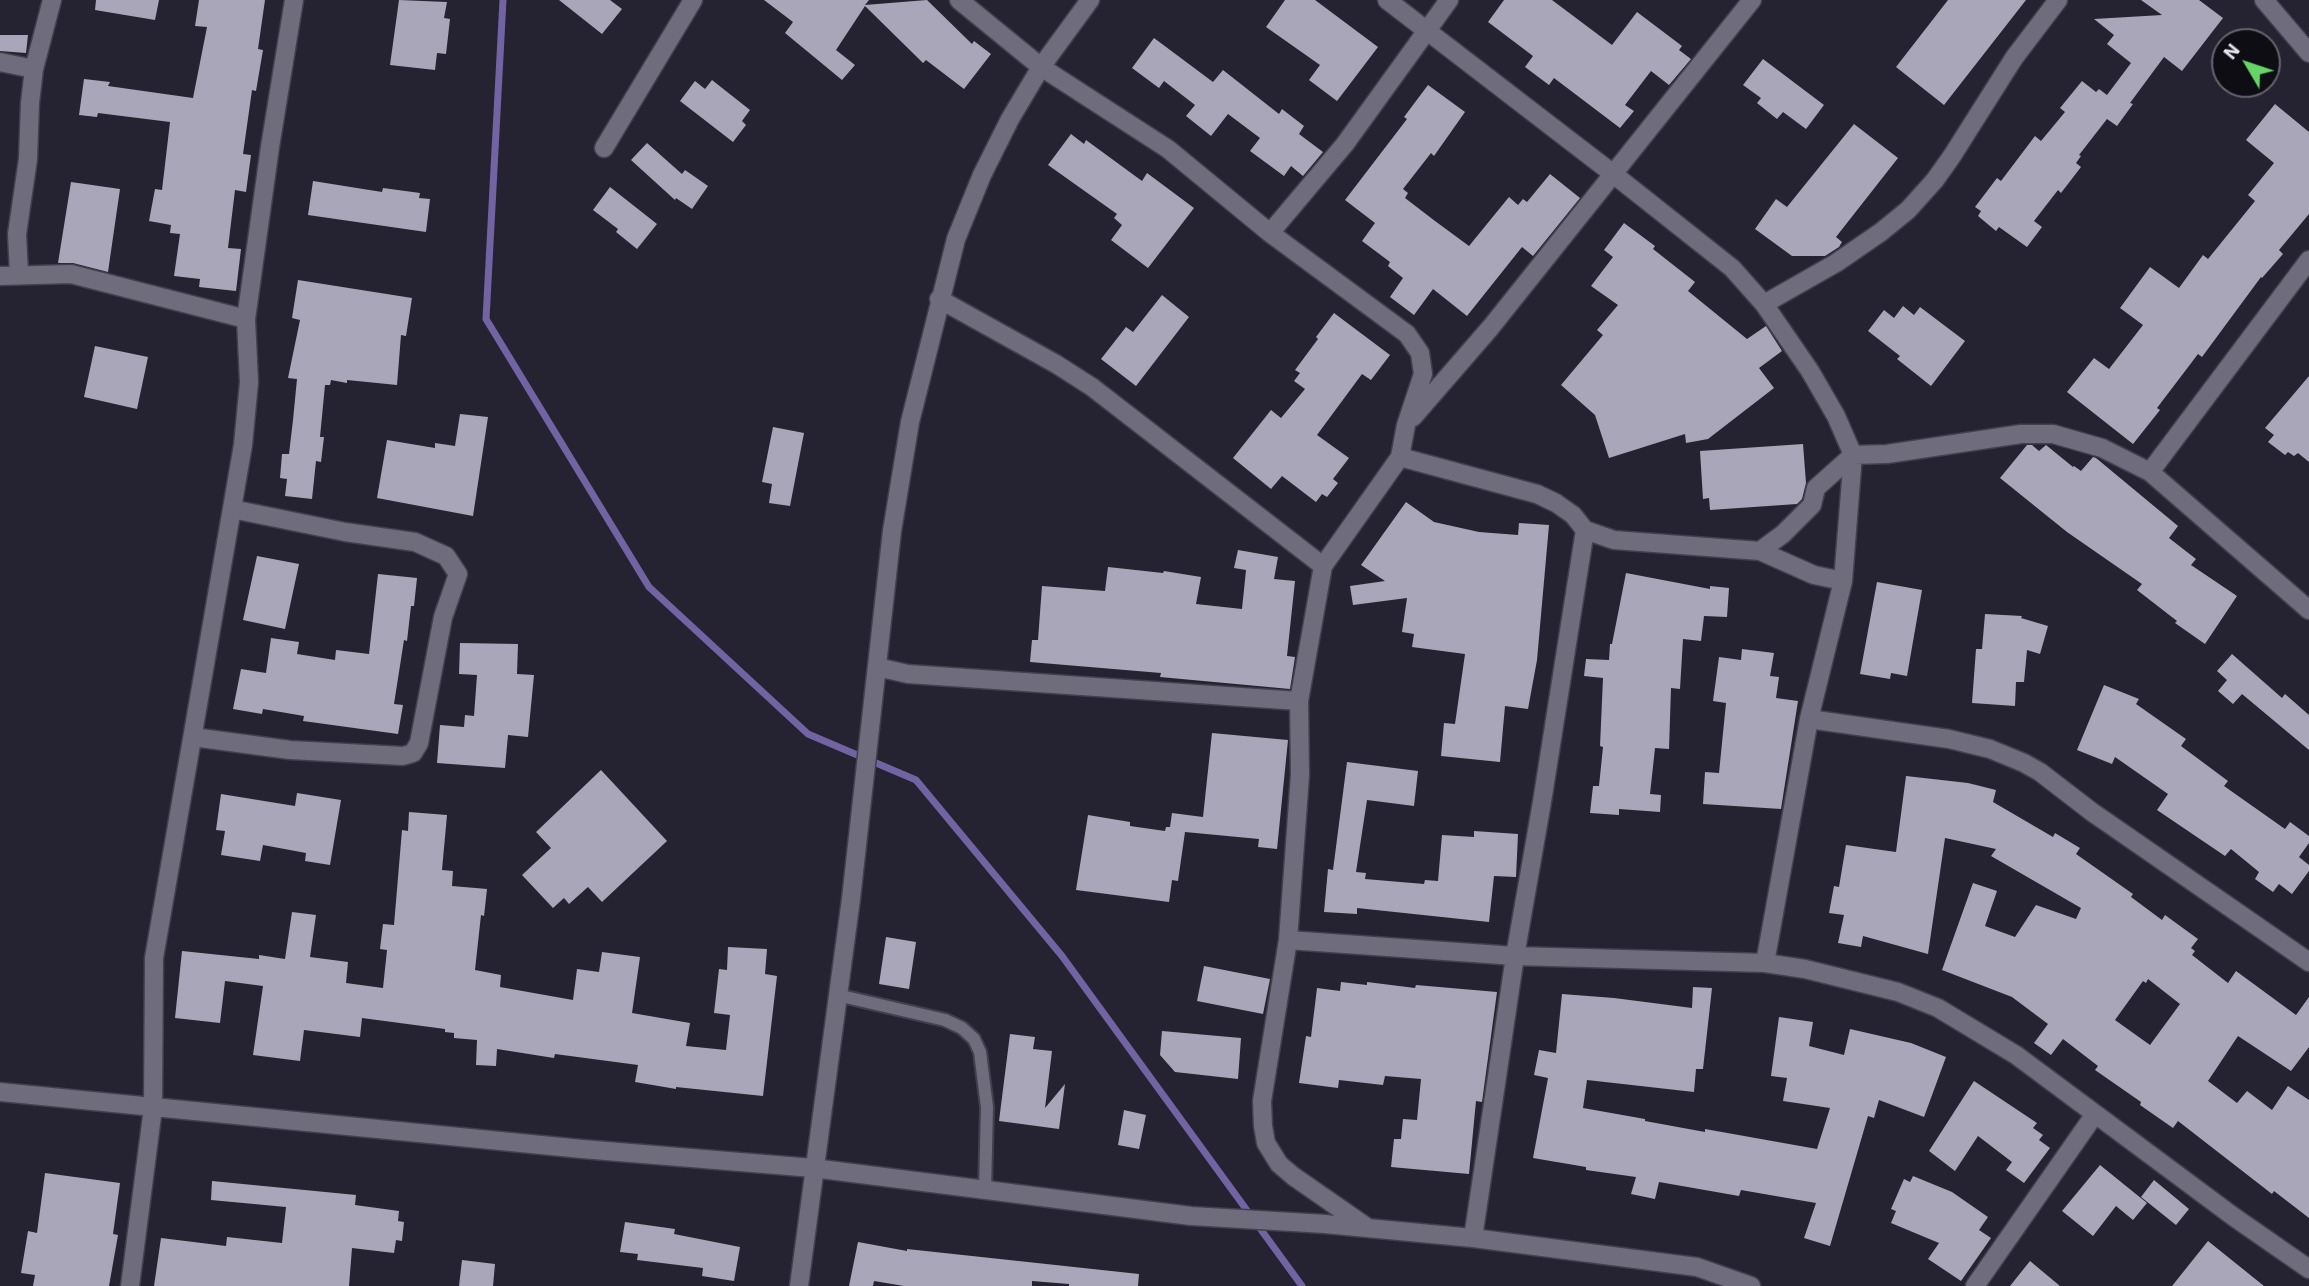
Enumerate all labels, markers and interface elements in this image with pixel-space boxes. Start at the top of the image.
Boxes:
north arrow [2211,28,2281,98]
text: N [2218,38,2245,64]

